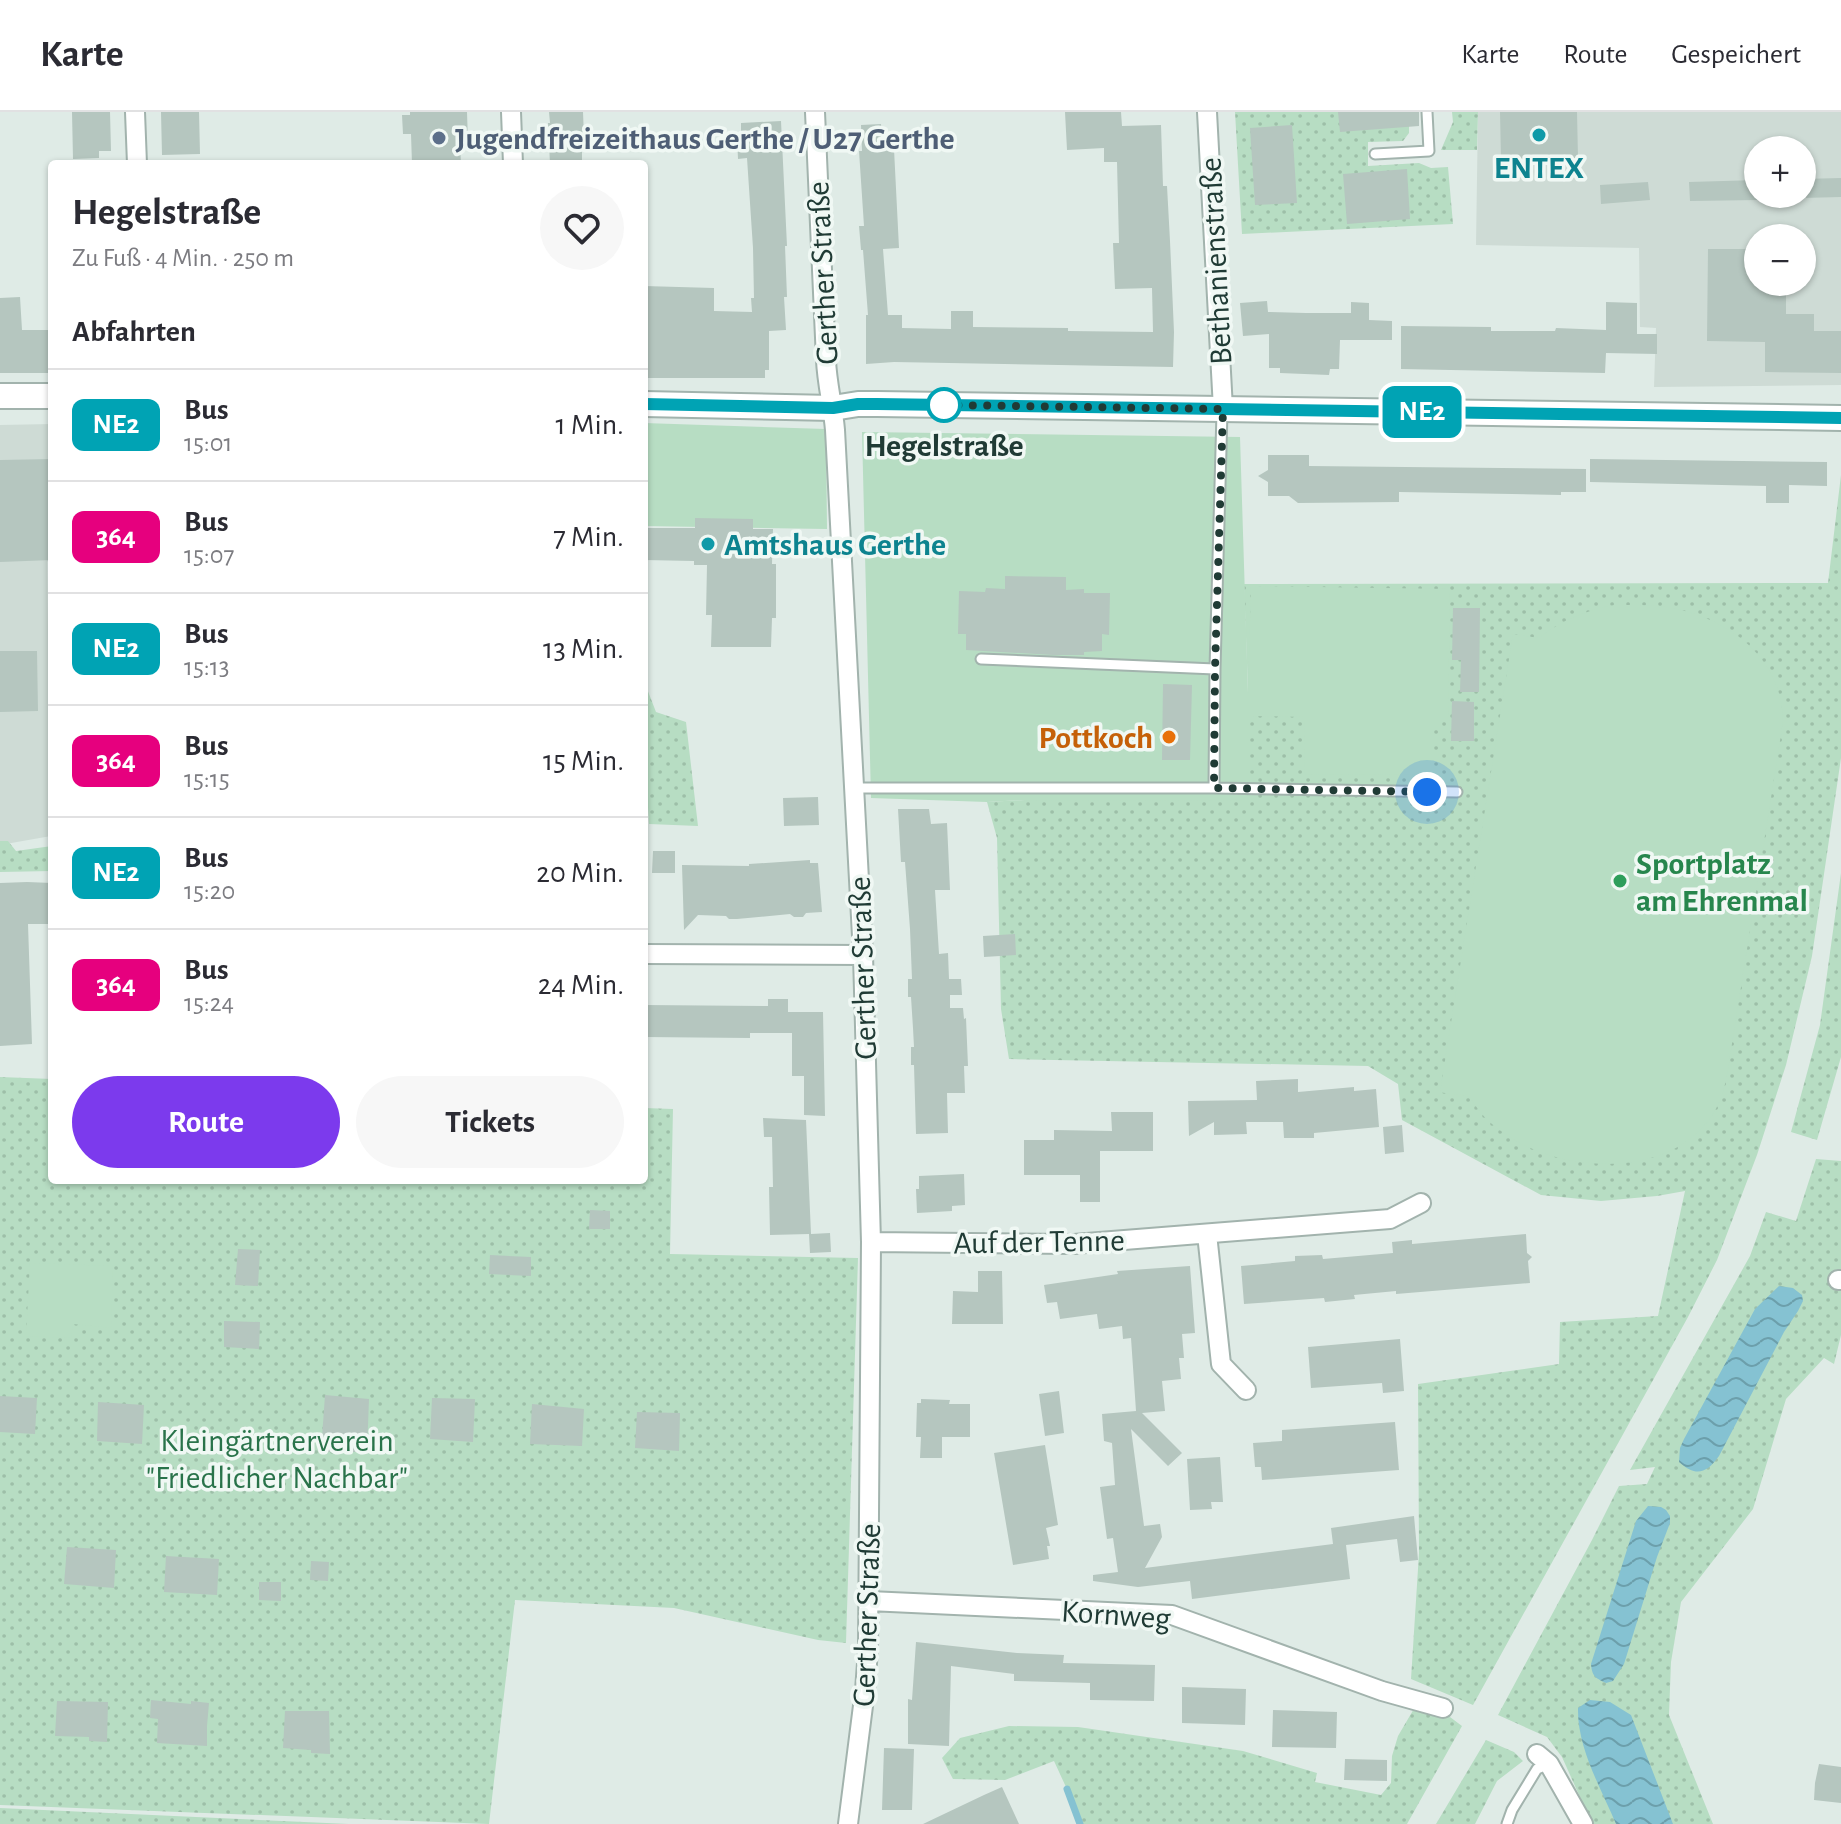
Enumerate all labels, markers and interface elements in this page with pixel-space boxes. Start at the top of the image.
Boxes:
text: Karte [40,36,124,74]
text: Karte [1461,41,1519,69]
text: Route [1563,41,1627,69]
text: Gespeichert [1671,41,1801,69]
place label: Jugendfreizeithaus Gerthe / U27 Gerthe [455,123,955,155]
marker: ENTEX [1530,126,1548,144]
marker: Jugendfreizeithaus Gerthe / U27 Gerthe [430,129,448,147]
map controls [1744,136,1816,296]
button: + [1744,136,1816,208]
place label: ENTEX [1494,152,1584,184]
street label: Bethanienstraße [1195,156,1237,366]
street label: Gerther Straße [802,181,844,365]
button: heart [540,186,624,270]
text: Hegelstraße [72,194,261,232]
button: − [1744,224,1816,296]
text: Zu Fuß · 4 Min. · 250 m [72,245,294,271]
text: Abfahrten [72,317,196,347]
line badge: NE2 [1376,386,1468,438]
marker: Hegelstraße [927,388,961,422]
text: Bus [184,395,229,425]
text: NE2 [1399,398,1445,426]
text: 1 Min. [555,410,624,440]
text: NE2 [93,411,139,439]
text: 15:01 [184,430,232,456]
place label: Hegelstraße [864,430,1024,462]
text: Bus [184,507,229,537]
text: 7 Min. [553,522,624,552]
text: 364 [96,523,136,551]
place label: Amtshaus Gerthe [724,529,946,561]
marker: Amtshaus Gerthe [699,535,717,553]
text: 15:07 [184,542,234,568]
text: Bus [184,619,229,649]
text: 13 Min. [543,634,624,664]
text: NE2 [93,635,139,663]
text: 15:13 [184,654,229,680]
place label: Pottkoch [1038,722,1153,754]
marker: Pottkoch [1160,728,1178,746]
text: Bus [184,731,229,761]
text: 15 Min. [543,746,624,776]
text: 364 [96,747,136,775]
text: 15:15 [184,766,230,792]
your location [1407,772,1447,812]
text: Bus [184,843,229,873]
place label: Sportplatz am Ehrenmal [1636,848,1808,917]
text: 20 Min. [536,858,624,888]
text: NE2 [93,859,139,887]
marker: Sportplatz am Ehrenmal [1611,872,1629,890]
street label: Gerther Straße [844,876,882,1060]
text: 15:20 [184,878,235,904]
text: Bus [184,955,229,985]
text: 24 Min. [538,970,624,1000]
text: 364 [96,971,136,999]
text: 15:24 [184,990,234,1016]
button: Route [72,1076,340,1168]
button: Tickets [356,1076,624,1168]
street label: Auf der Tenne [953,1225,1125,1259]
park label: Kleingärtnerverein "Friedlicher Nachbar" [146,1425,408,1494]
street label: Gerther Straße [848,1523,886,1707]
street label: Kornweg [1060,1595,1172,1635]

